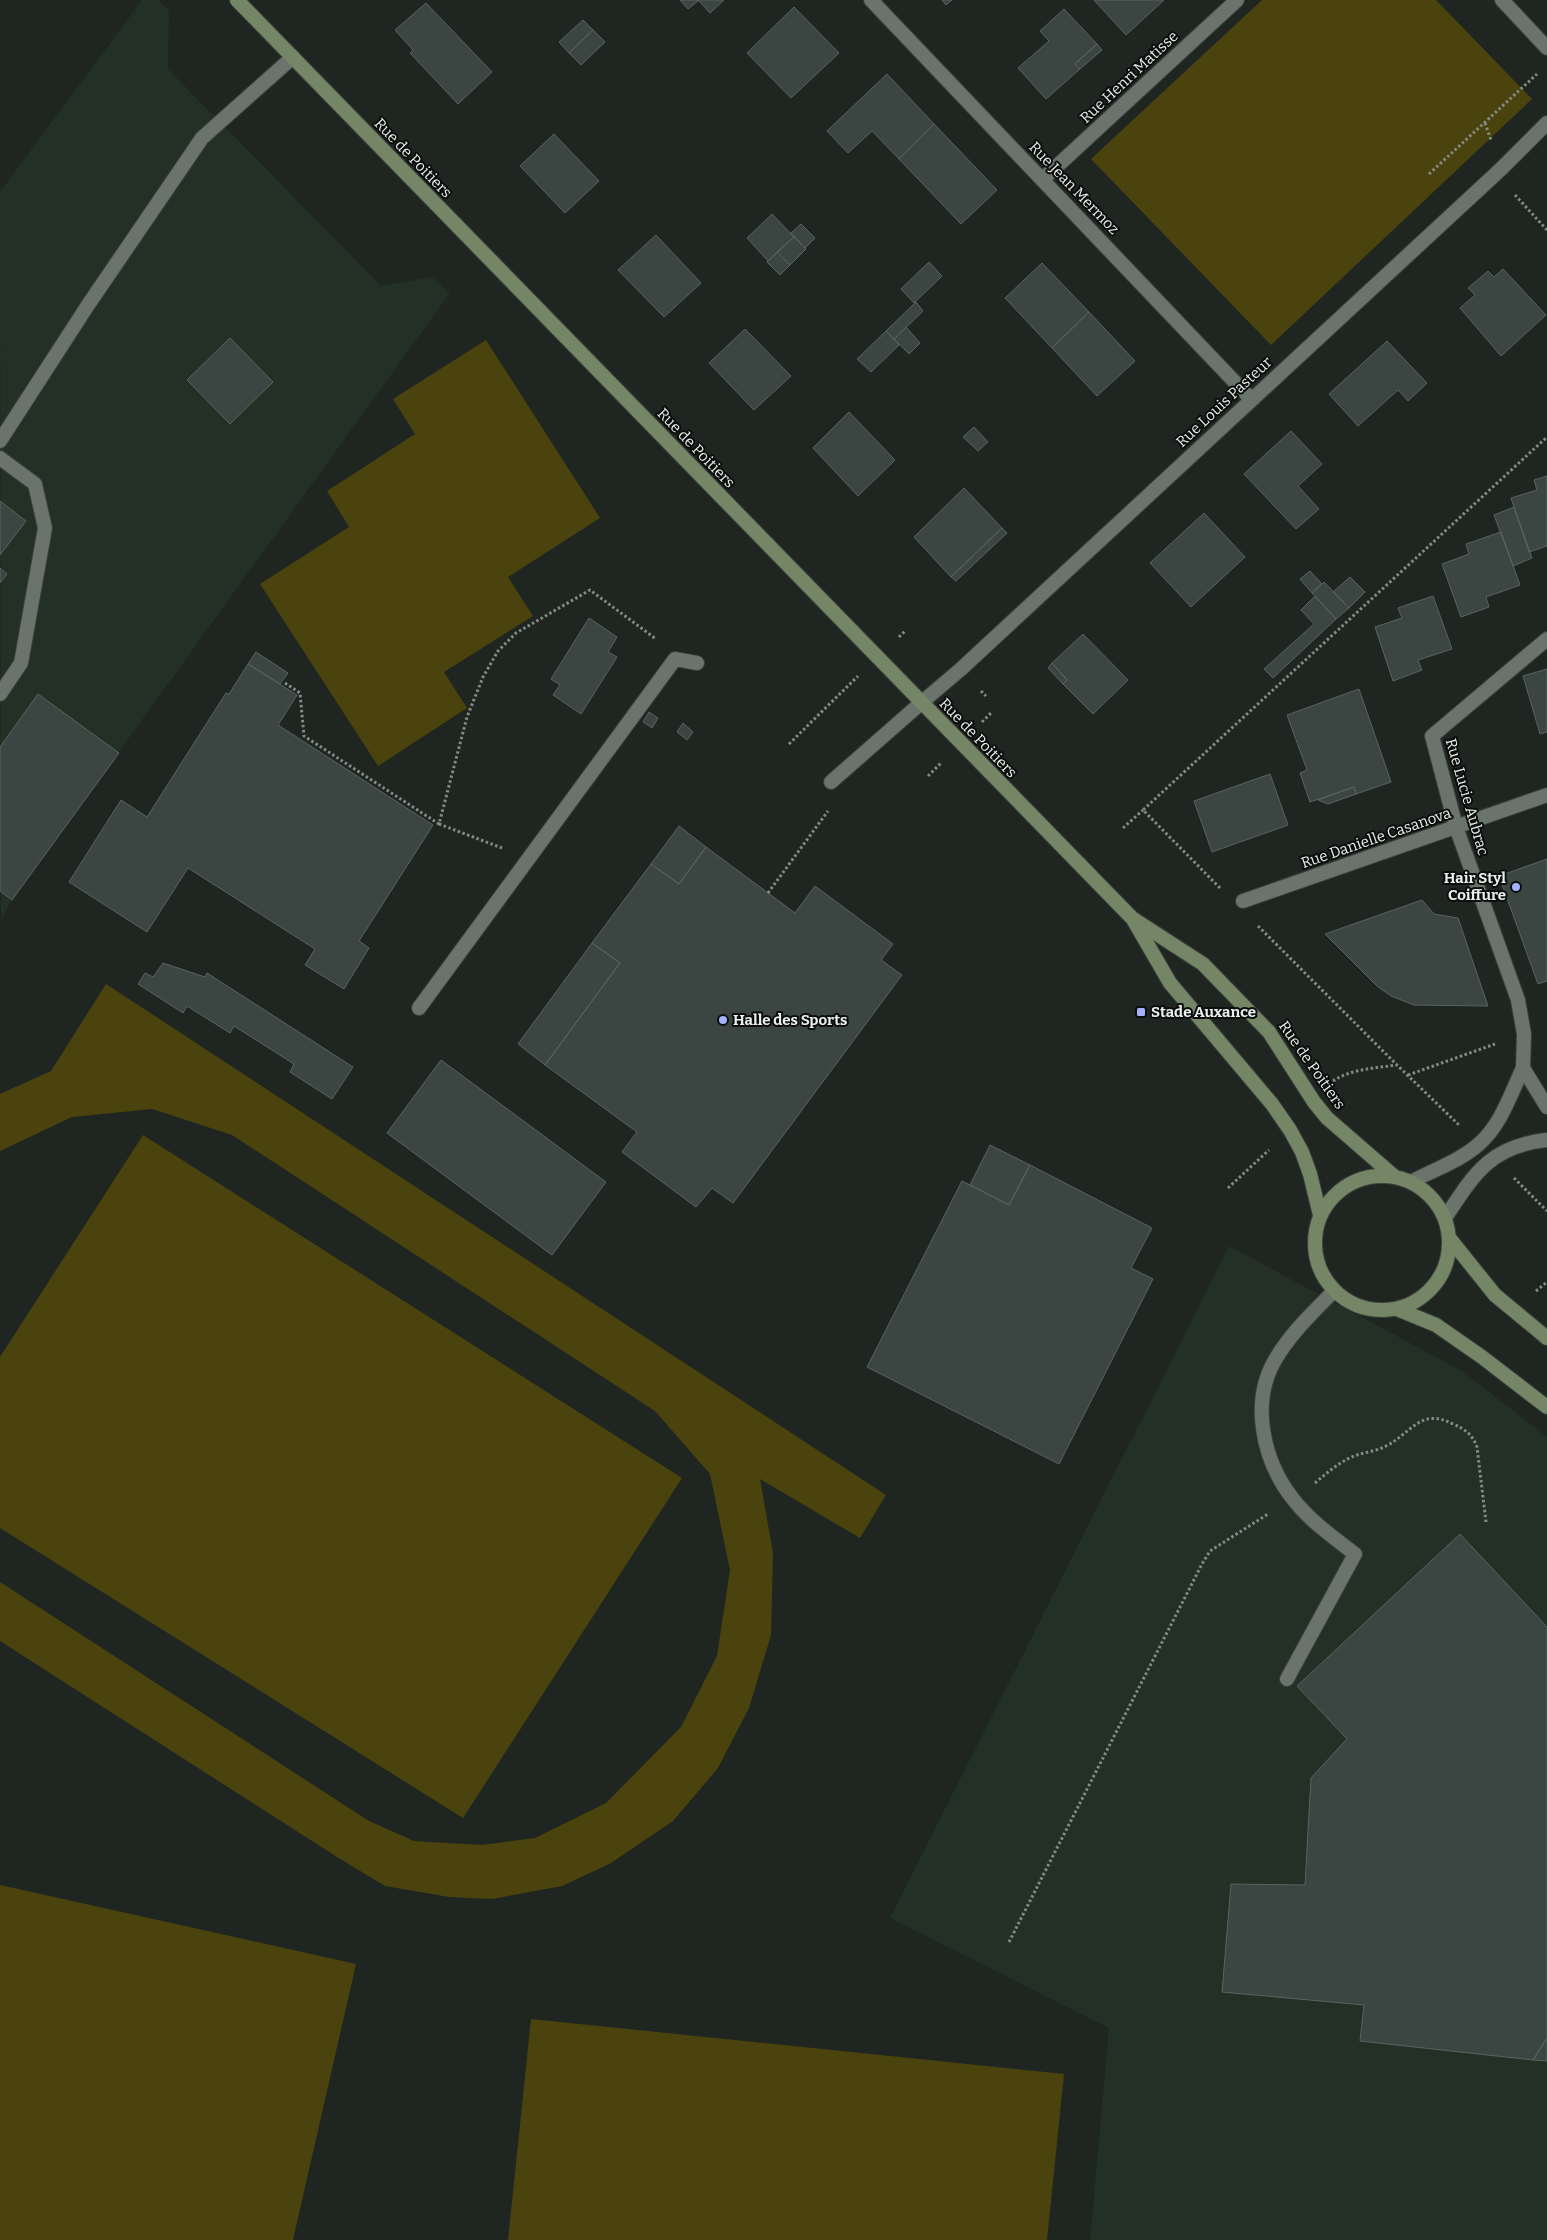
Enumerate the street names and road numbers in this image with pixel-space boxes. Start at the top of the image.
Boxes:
street label: Rue Henri Matisse [1076,27,1182,127]
street label: Rue de Poitiers [371,114,455,202]
street label: Rue Jean Mermoz [1025,138,1123,238]
street label: Rue Louis Pasteur [1172,353,1276,451]
street label: Rue de Poitiers [654,404,738,492]
street label: Rue de Poitiers [936,694,1020,782]
street label: Rue Lucie Aubrac [1442,736,1492,858]
street label: Rue Danielle Casanova [1299,804,1453,872]
street label: Rue de Poitiers [1275,1017,1349,1113]

